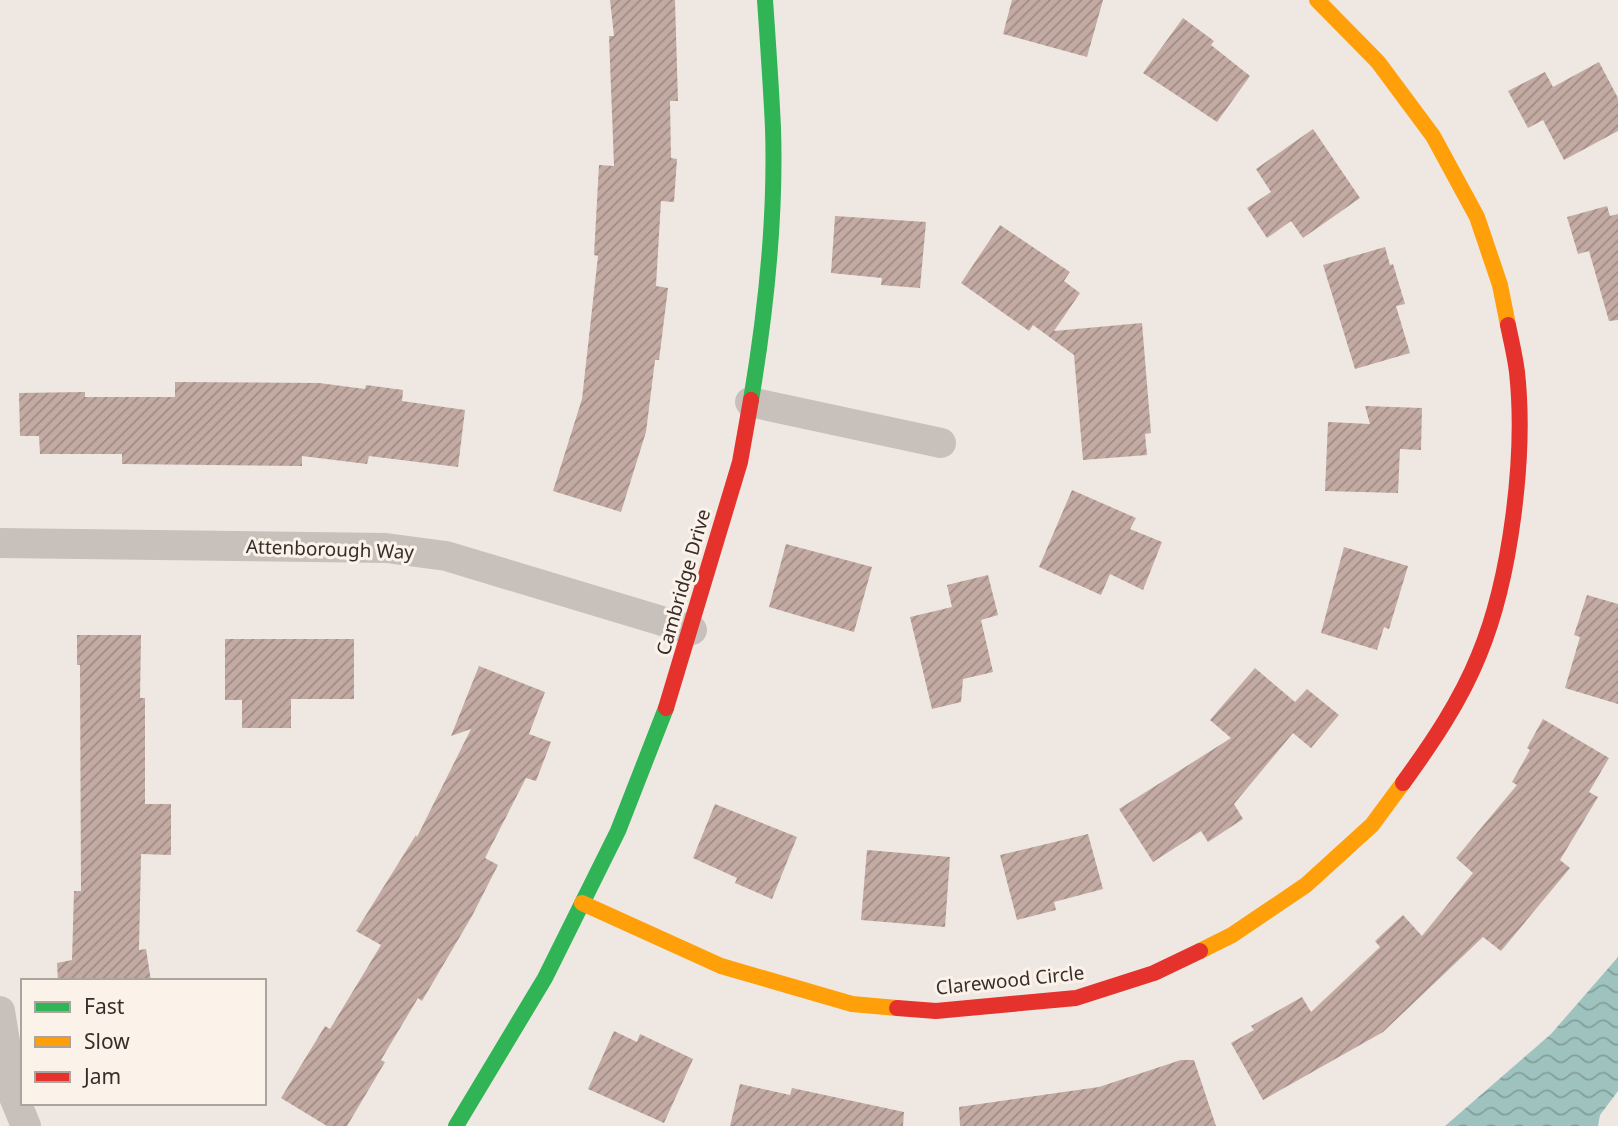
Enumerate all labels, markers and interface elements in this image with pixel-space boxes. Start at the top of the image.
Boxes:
street label: Cambridge Drive [650,506,716,658]
street label: Attenborough Way [245,533,415,565]
street label: Clarewood Circle [935,959,1085,1001]
legend [21,979,266,1105]
text: Fast [84,992,125,1020]
text: Slow [84,1027,130,1055]
text: Jam [82,1062,121,1090]

